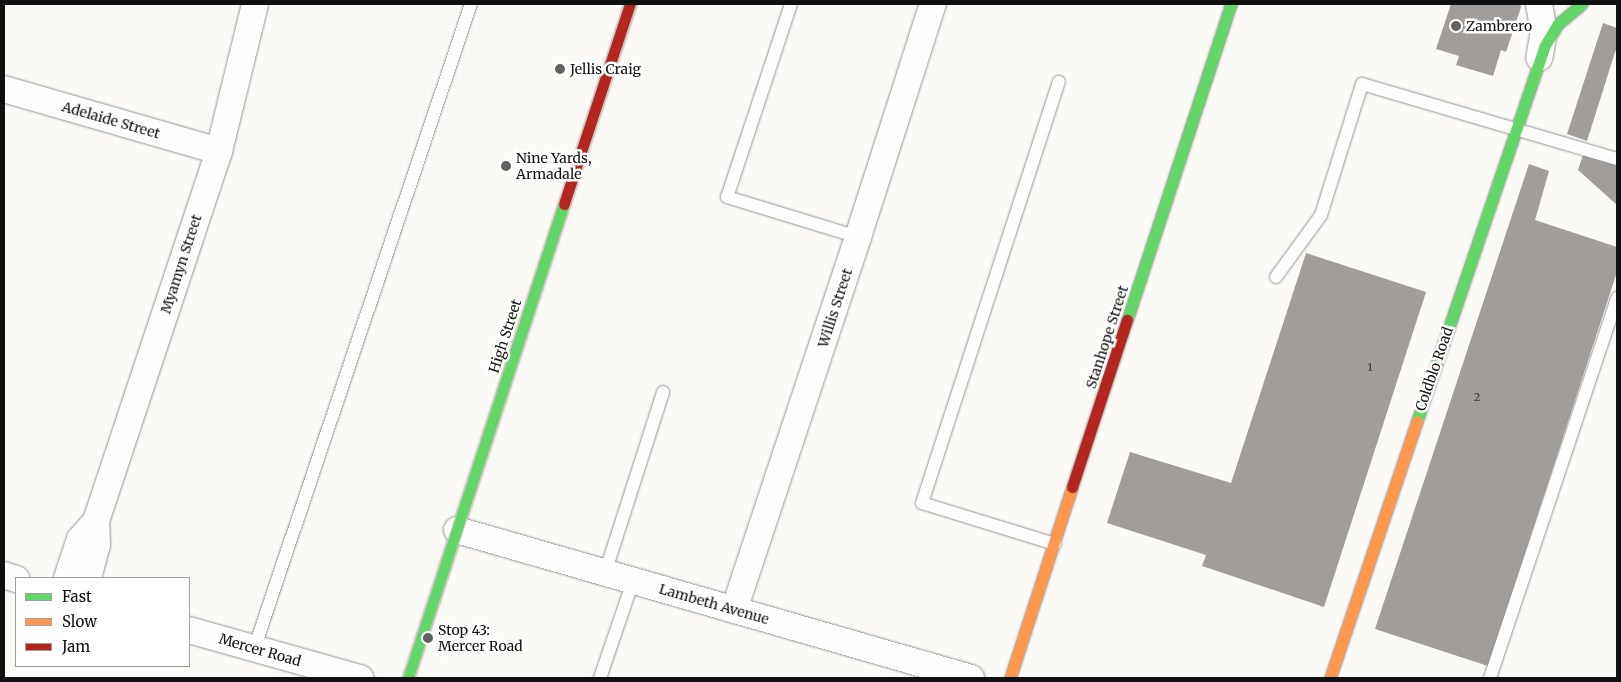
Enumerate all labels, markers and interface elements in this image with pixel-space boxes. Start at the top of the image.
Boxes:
place label: Zambrero [1466,18,1532,34]
marker: Zambrero [1450,20,1462,32]
place label: Jellis Craig [570,61,641,77]
marker: Jellis Craig [554,63,566,75]
street label: Adelaide Street [60,98,162,142]
place label: Nine Yards, Armadale [516,150,592,182]
marker: Nine Yards, Armadale [500,160,512,172]
street label: Myamyn Street [157,212,205,316]
street label: Willis Street [814,266,856,350]
street label: Stanhope Street [1082,283,1132,391]
street label: High Street [485,297,525,375]
street label: Coldblo Road [1412,325,1456,413]
house number: 1 [1368,360,1372,374]
house number: 2 [1474,390,1480,404]
legend [15,577,190,667]
street label: Lambeth Avenue [657,580,771,628]
text: Fast [62,587,92,606]
text: Slow [62,612,97,631]
place label: Stop 43: Mercer Road [438,622,523,654]
street label: Mercer Road [217,630,303,670]
marker: Stop 43: Mercer Road [422,632,434,644]
text: Jam [62,637,90,656]

